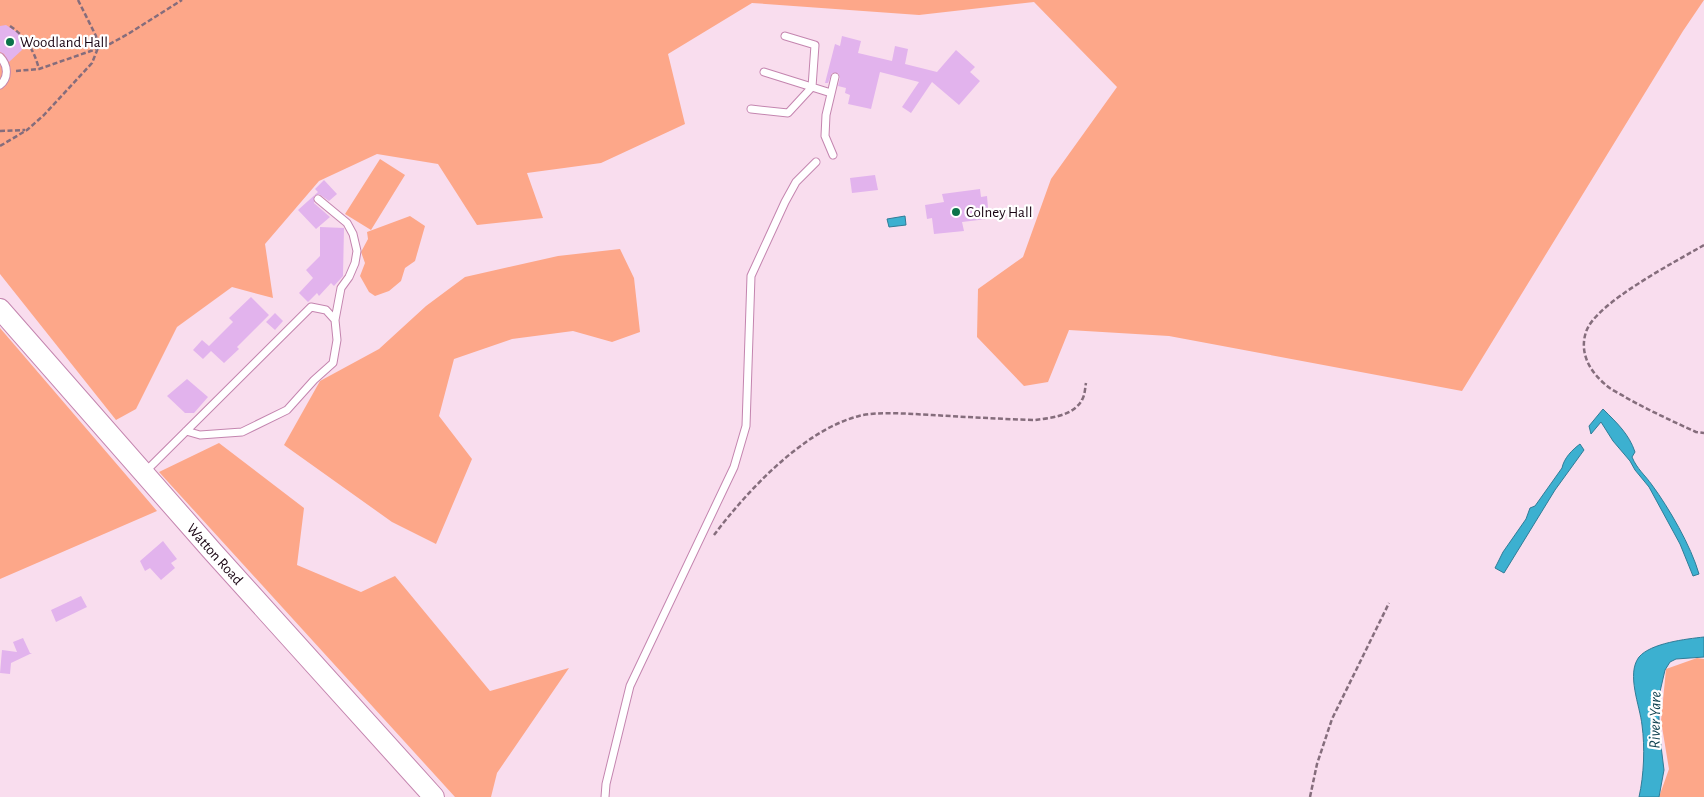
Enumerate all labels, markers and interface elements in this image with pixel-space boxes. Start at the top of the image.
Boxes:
place label: Woodland Hall [20,35,108,50]
marker: Woodland Hall [4,36,16,48]
place label: Colney Hall [966,205,1032,220]
marker: Colney Hall [950,206,962,218]
street label: Watton Road [184,521,246,588]
water label: River Yare [1647,691,1663,749]

